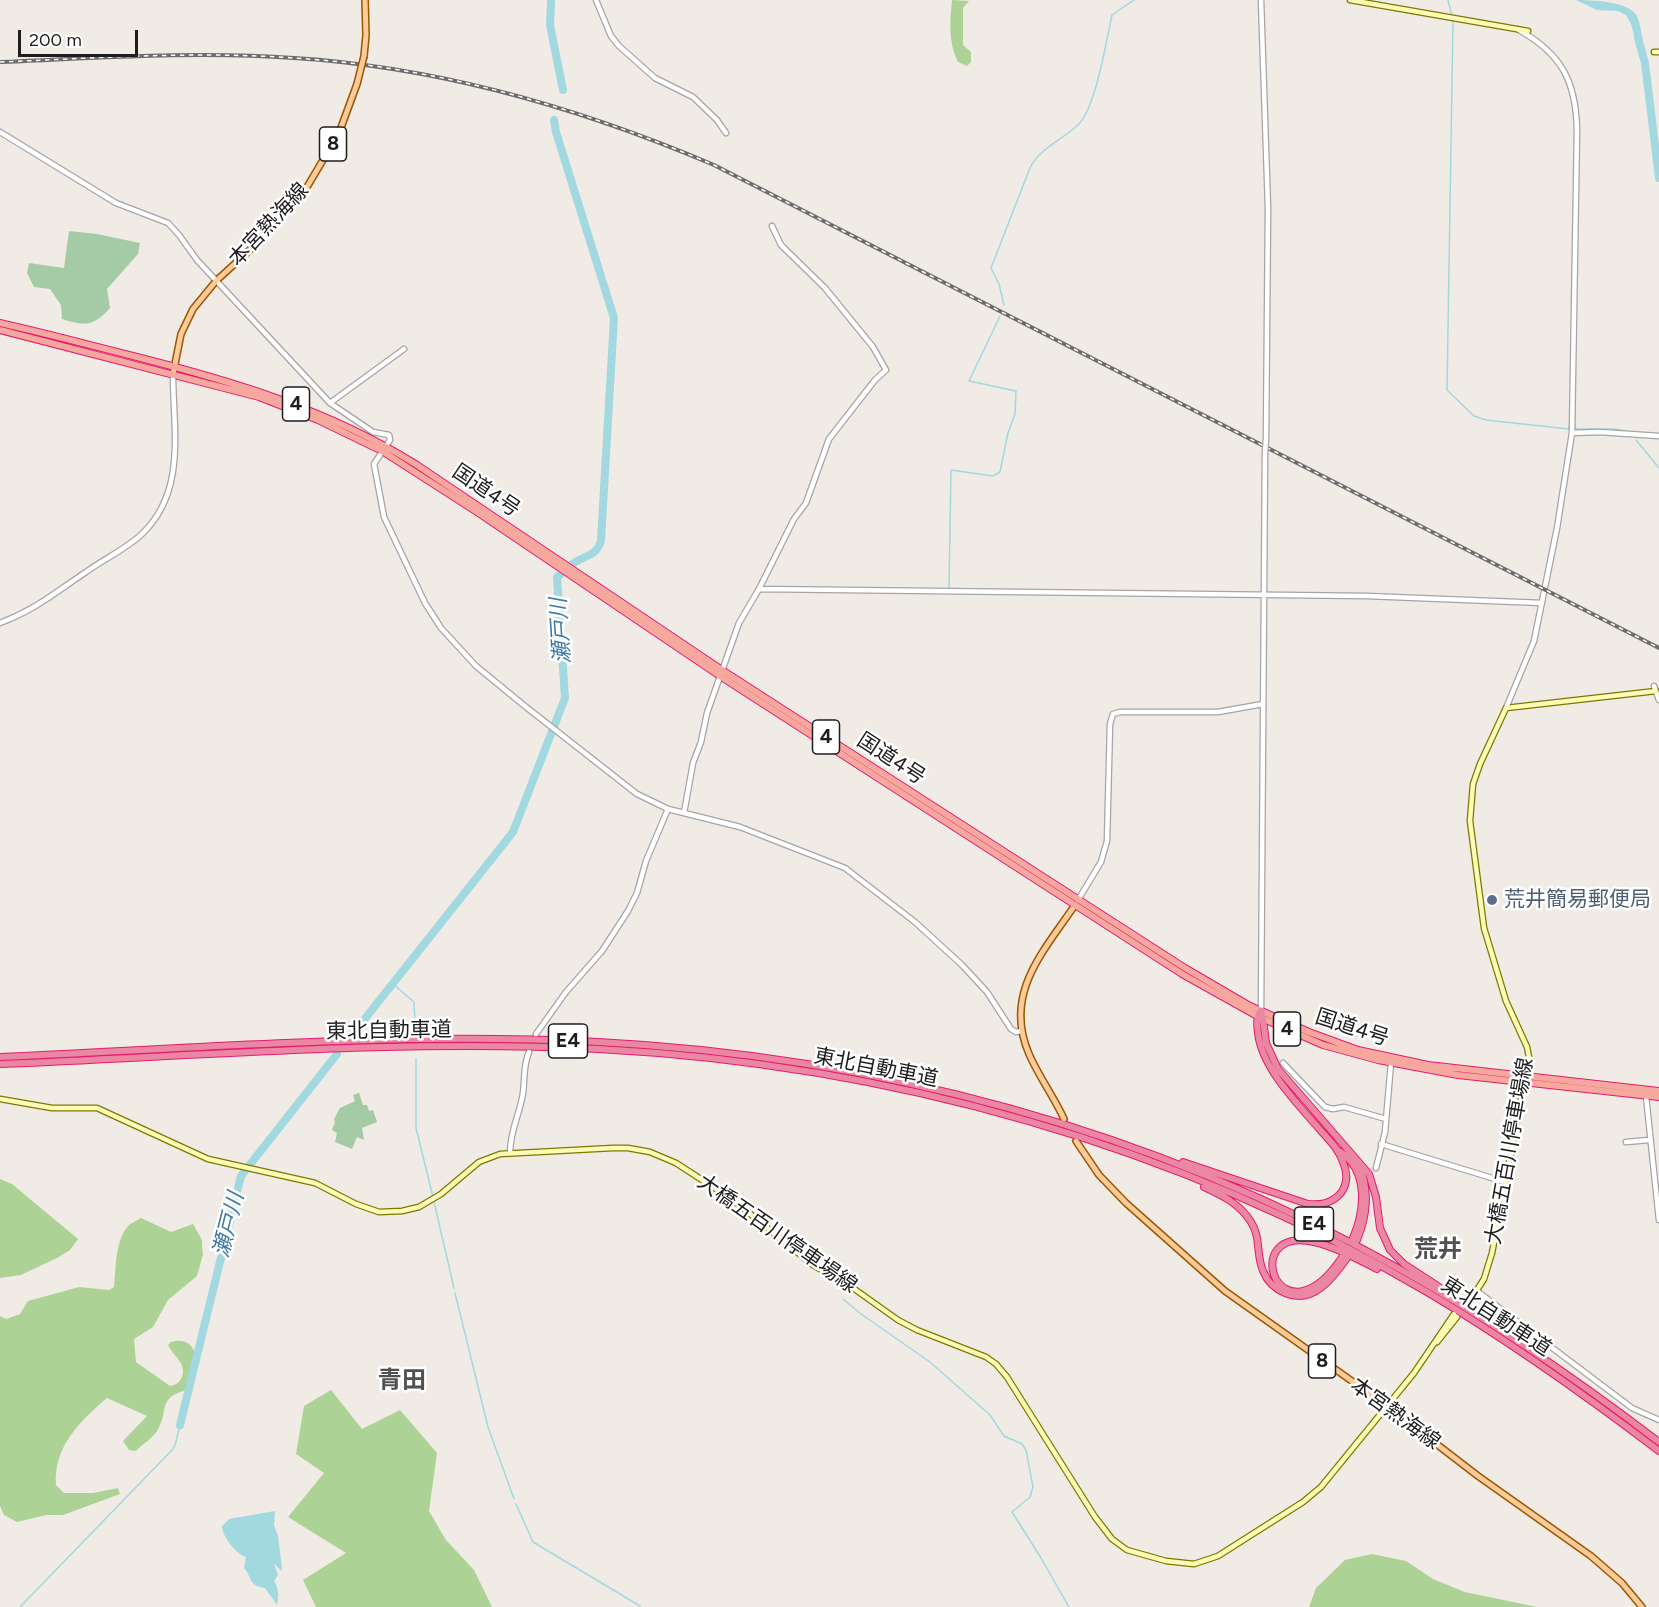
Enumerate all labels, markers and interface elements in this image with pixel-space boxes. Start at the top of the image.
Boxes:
scale bar [21,18,141,56]
text: 200 m [29,29,82,51]
road number: 8 [320,127,346,161]
street label: 本宮熱海線 [224,178,314,272]
road number: 4 [282,387,310,421]
street label: 国道4号 [447,459,525,523]
water label: 瀬戸川 [546,597,576,665]
road number: 4 [812,720,840,754]
street label: 国道4号 [852,728,930,790]
place label: 荒井簡易郵便局 [1504,887,1651,913]
marker: 荒井簡易郵便局 [1485,893,1499,907]
street label: 国道4号 [1312,1004,1392,1052]
road number: 4 [1274,1012,1300,1046]
street label: 東北自動車道 [326,1017,452,1045]
road number: E4 [548,1024,588,1058]
street label: 東北自動車道 [812,1044,940,1092]
street label: 大橋五百川停車場線 [1481,1056,1539,1246]
street label: 大橋五百川停車場線 [692,1169,862,1299]
water label: 瀬戸川 [208,1190,250,1260]
road number: E4 [1294,1207,1334,1241]
district label: 荒井 [1414,1236,1462,1264]
street label: 東北自動車道 [1436,1272,1556,1362]
road number: 8 [1308,1344,1336,1378]
district label: 青田 [378,1367,426,1395]
street label: 本宮熱海線 [1345,1373,1445,1455]

